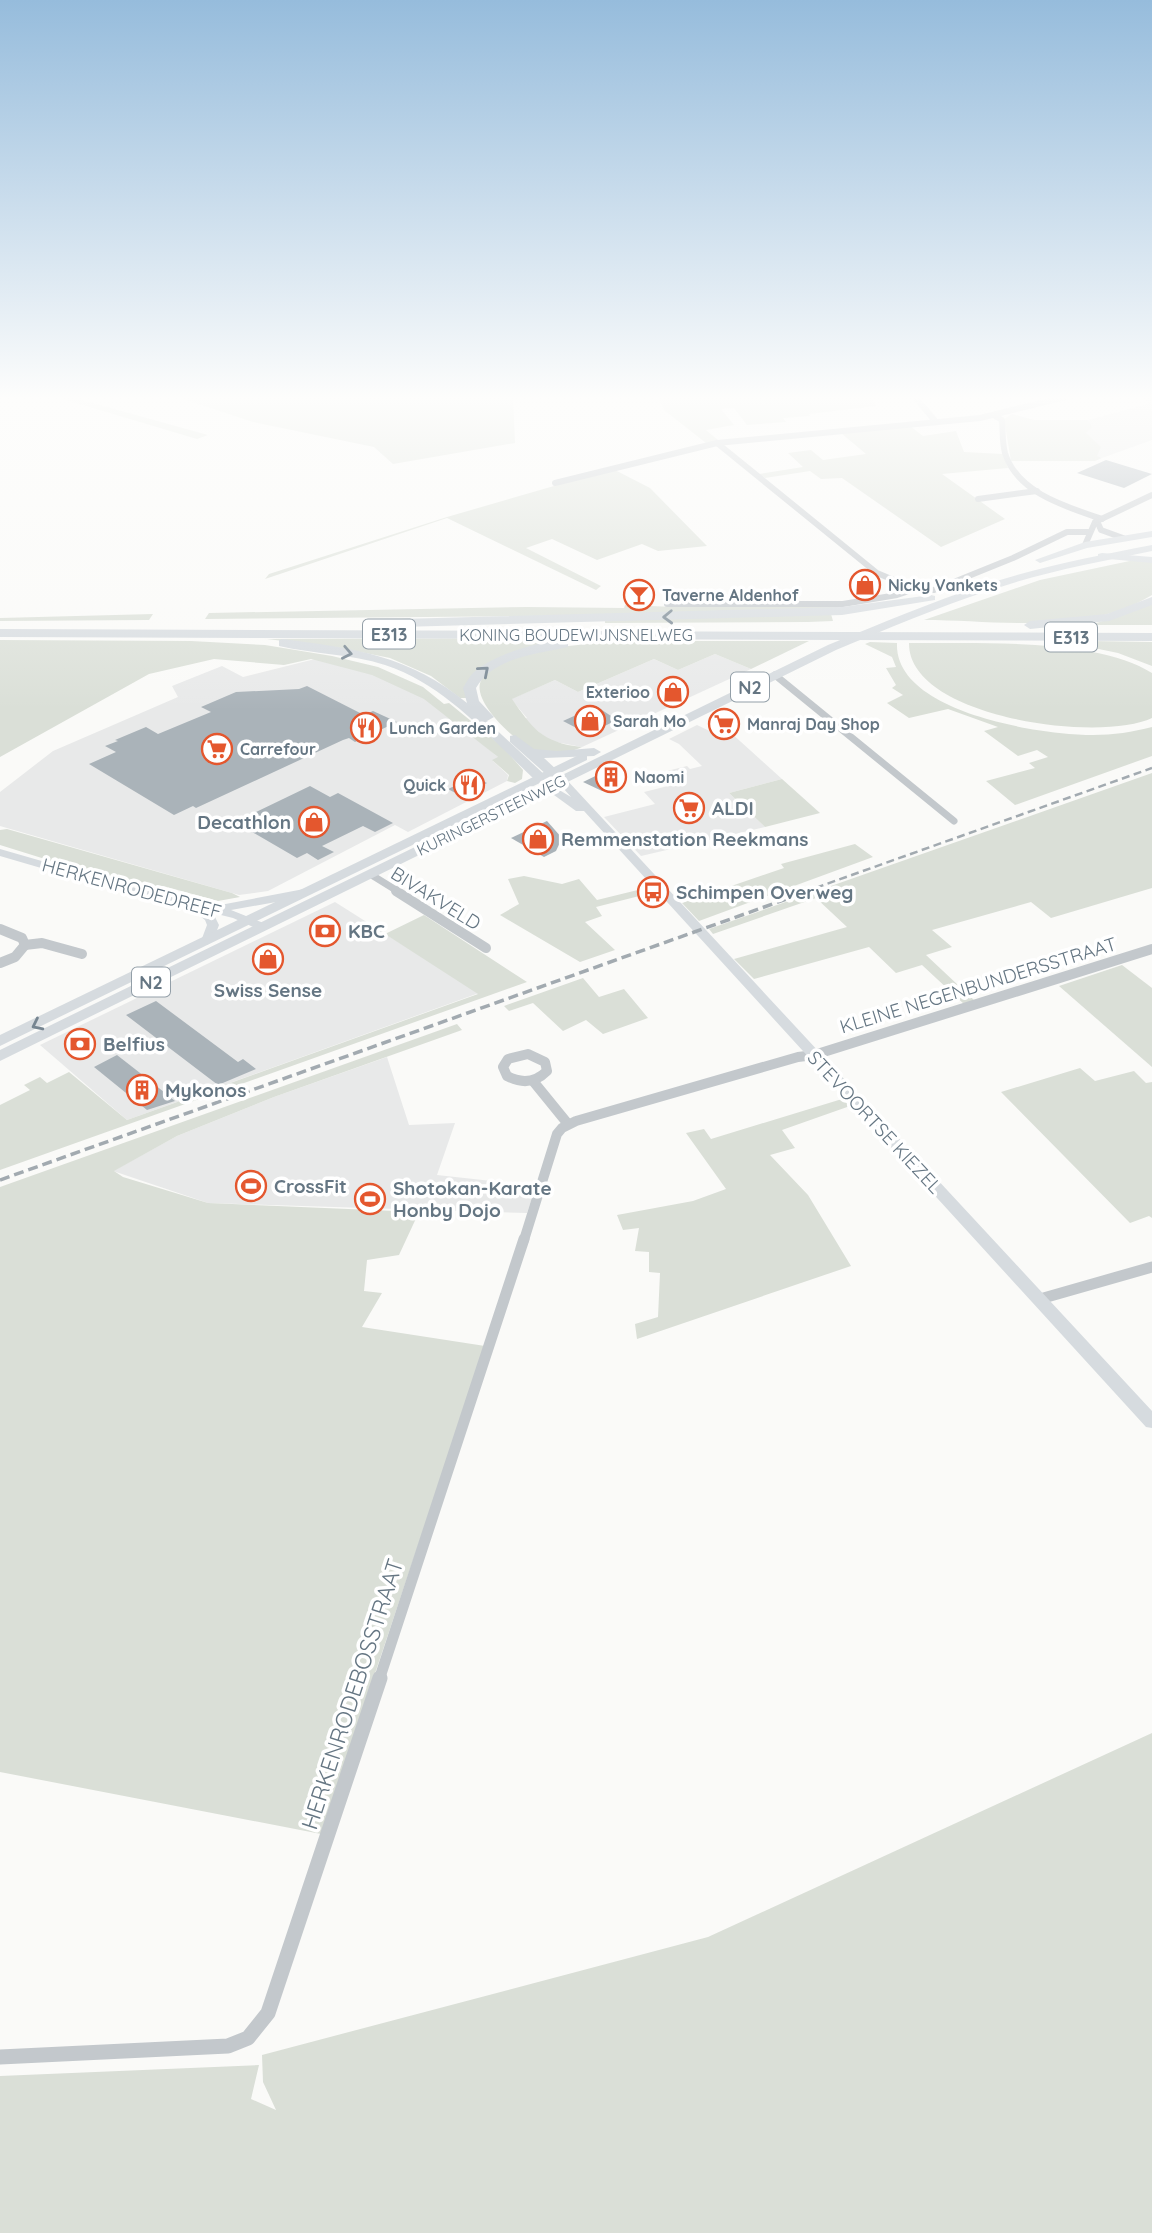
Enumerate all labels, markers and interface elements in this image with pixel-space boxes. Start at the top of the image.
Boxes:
shop icon: Nicky Vankets [848,568,882,602]
place label: Nicky Vankets [888,575,998,595]
bar icon: Taverne Aldenhof [622,578,656,612]
place label: Taverne Aldenhof [662,585,799,605]
one-way arrow [662,609,673,624]
road number: E313 [363,620,415,648]
road number: E313 [1045,622,1097,652]
street label: KONING BOUDEWIJNSNELWEG [459,625,693,645]
one-way arrow [341,644,353,659]
one-way arrow [476,667,489,679]
road number: N2 [731,672,769,702]
shop icon: Exterioo [656,675,690,709]
place label: Exterioo [586,682,650,702]
shop icon: Sarah Mo [573,704,607,738]
supermarket icon: Manraj Day Shop [707,707,741,741]
restaurant icon: Lunch Garden [349,711,383,745]
place label: Sarah Mo [613,711,686,731]
place label: Manraj Day Shop [747,714,880,734]
place label: Lunch Garden [389,718,496,738]
supermarket icon: Carrefour [200,732,234,766]
place label: Carrefour [240,739,316,759]
building icon: Naomi [594,760,628,794]
place label: Naomi [634,767,684,787]
restaurant icon: Quick [452,768,486,802]
street label: KURINGERSTEENWEG [413,770,569,860]
place label: Quick [403,775,446,795]
supermarket icon: ALDI [672,791,706,825]
place label: ALDI [712,796,754,820]
shop icon: Decathlon [297,805,331,839]
place label: Decathlon [197,810,291,834]
shop icon: Remmenstation Reekmans [521,822,555,856]
place label: Remmenstation Reekmans [561,827,808,851]
street label: HERKENRODEDREEF [40,852,224,924]
street label: BIVAKVELD [387,861,485,935]
bus stop icon: Schimpen Overweg [636,875,670,909]
place label: Schimpen Overweg [676,880,853,904]
bank icon: KBC [308,914,342,948]
place label: KBC [348,919,385,943]
street label: KLEINE NEGENBUNDERSSTRAAT [837,931,1119,1039]
shop icon: Swiss Sense [251,942,285,976]
road number: N2 [132,967,170,996]
place label: Swiss Sense [214,978,322,1002]
one-way arrow [32,1016,44,1030]
bank icon: Belfius [63,1027,97,1061]
place label: Belfius [103,1032,165,1056]
street label: STEVOORTSE KIEZEL [803,1046,947,1198]
building icon: Mykonos [125,1073,159,1107]
place label: Mykonos [165,1078,246,1102]
sports icon: CrossFit [234,1169,268,1203]
place label: CrossFit [274,1174,347,1198]
place label: Shotokan-Karate Honby Dojo [393,1176,552,1222]
sports icon: Shotokan-Karate Honby Dojo [353,1182,387,1216]
street label: HERKENRODEBOSSTRAAT [294,1555,410,1833]

